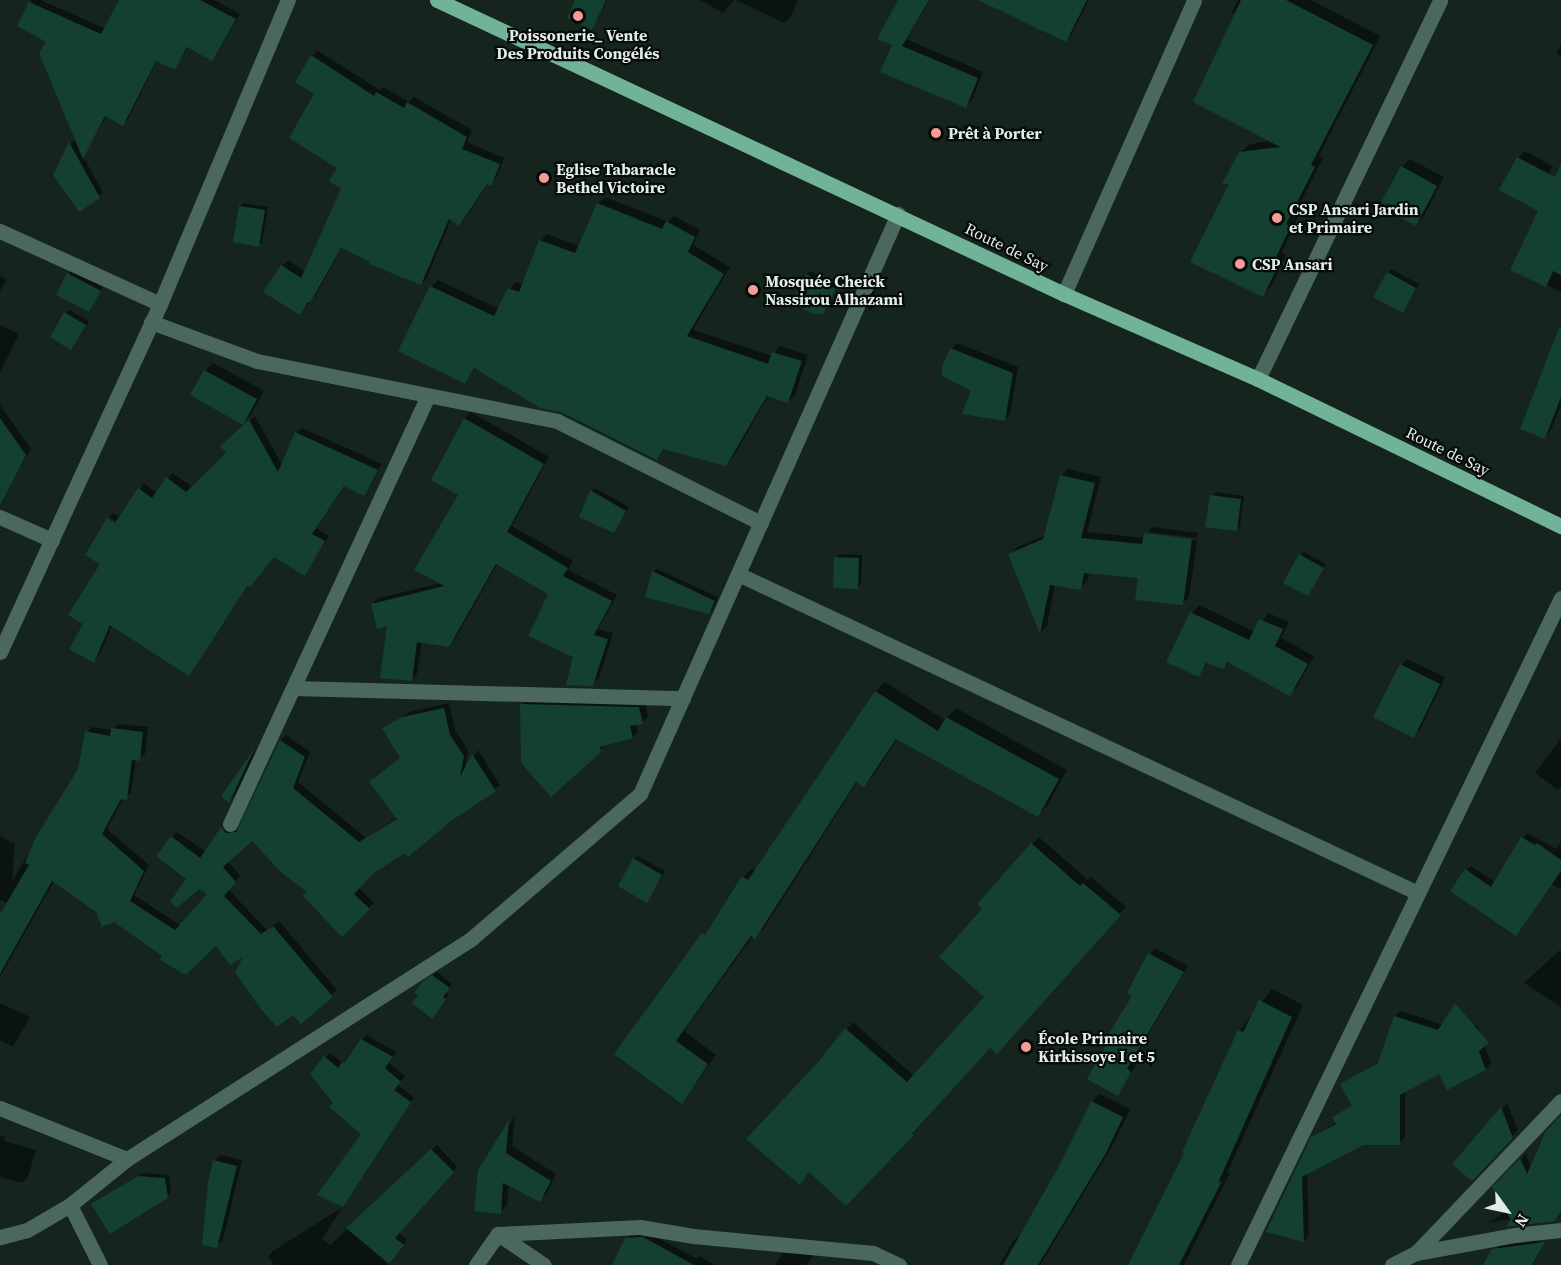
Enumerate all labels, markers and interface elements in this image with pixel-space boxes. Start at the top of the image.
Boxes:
marker: Poissonerie_ Vente Des Produits Congélés [571,9,585,23]
place label: Poissonerie_ Vente Des Produits Congélés [496,25,660,63]
place label: Prêt à Porter [948,123,1042,143]
marker: Prêt à Porter [929,126,943,140]
place label: Eglise Tabaracle Bethel Victoire [556,159,676,197]
marker: Eglise Tabaracle Bethel Victoire [537,171,551,185]
place label: CSP Ansari Jardin et Primaire [1289,199,1419,237]
marker: CSP Ansari Jardin et Primaire [1270,211,1284,225]
street label: Route de Say [962,219,1052,275]
place label: CSP Ansari [1252,254,1333,274]
marker: CSP Ansari [1233,257,1247,271]
place label: Mosquée Cheick Nassirou Alhazami [765,271,903,309]
marker: Mosquée Cheick Nassirou Alhazami [746,283,760,297]
street label: Route de Say [1403,423,1493,479]
place label: École Primaire Kirkissoye I et 5 [1038,1028,1155,1066]
marker: École Primaire Kirkissoye I et 5 [1019,1040,1033,1054]
north arrow [1477,1181,1537,1241]
text: N [1510,1210,1534,1232]

